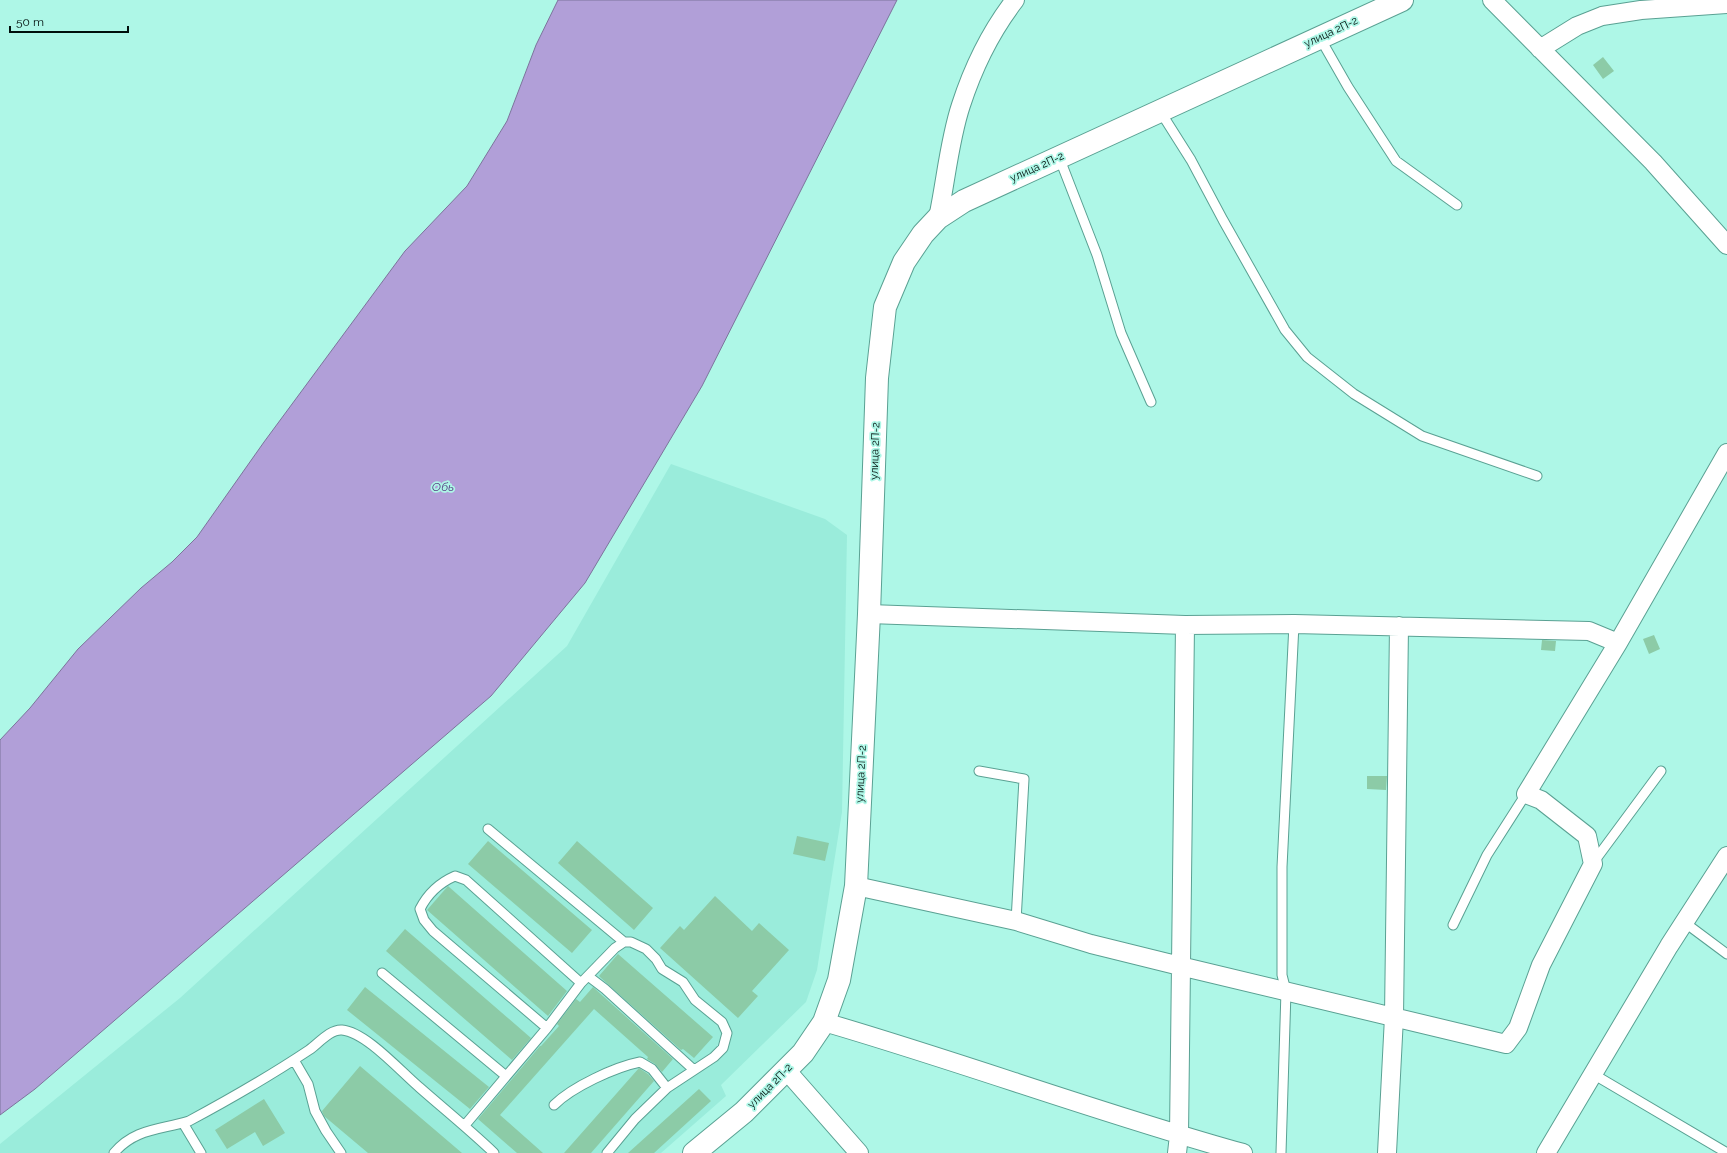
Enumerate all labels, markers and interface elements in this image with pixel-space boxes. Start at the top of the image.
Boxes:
scale bar [10,8,128,34]
street label: улица 2П-2 [1302,14,1360,50]
text: 50 m [16,15,44,29]
street label: улица 2П-2 [1008,149,1066,185]
street label: улица 2П-2 [867,422,883,480]
water label: Обь [432,480,454,494]
street label: улица 2П-2 [853,745,869,803]
street label: улица 2П-2 [745,1061,795,1111]

